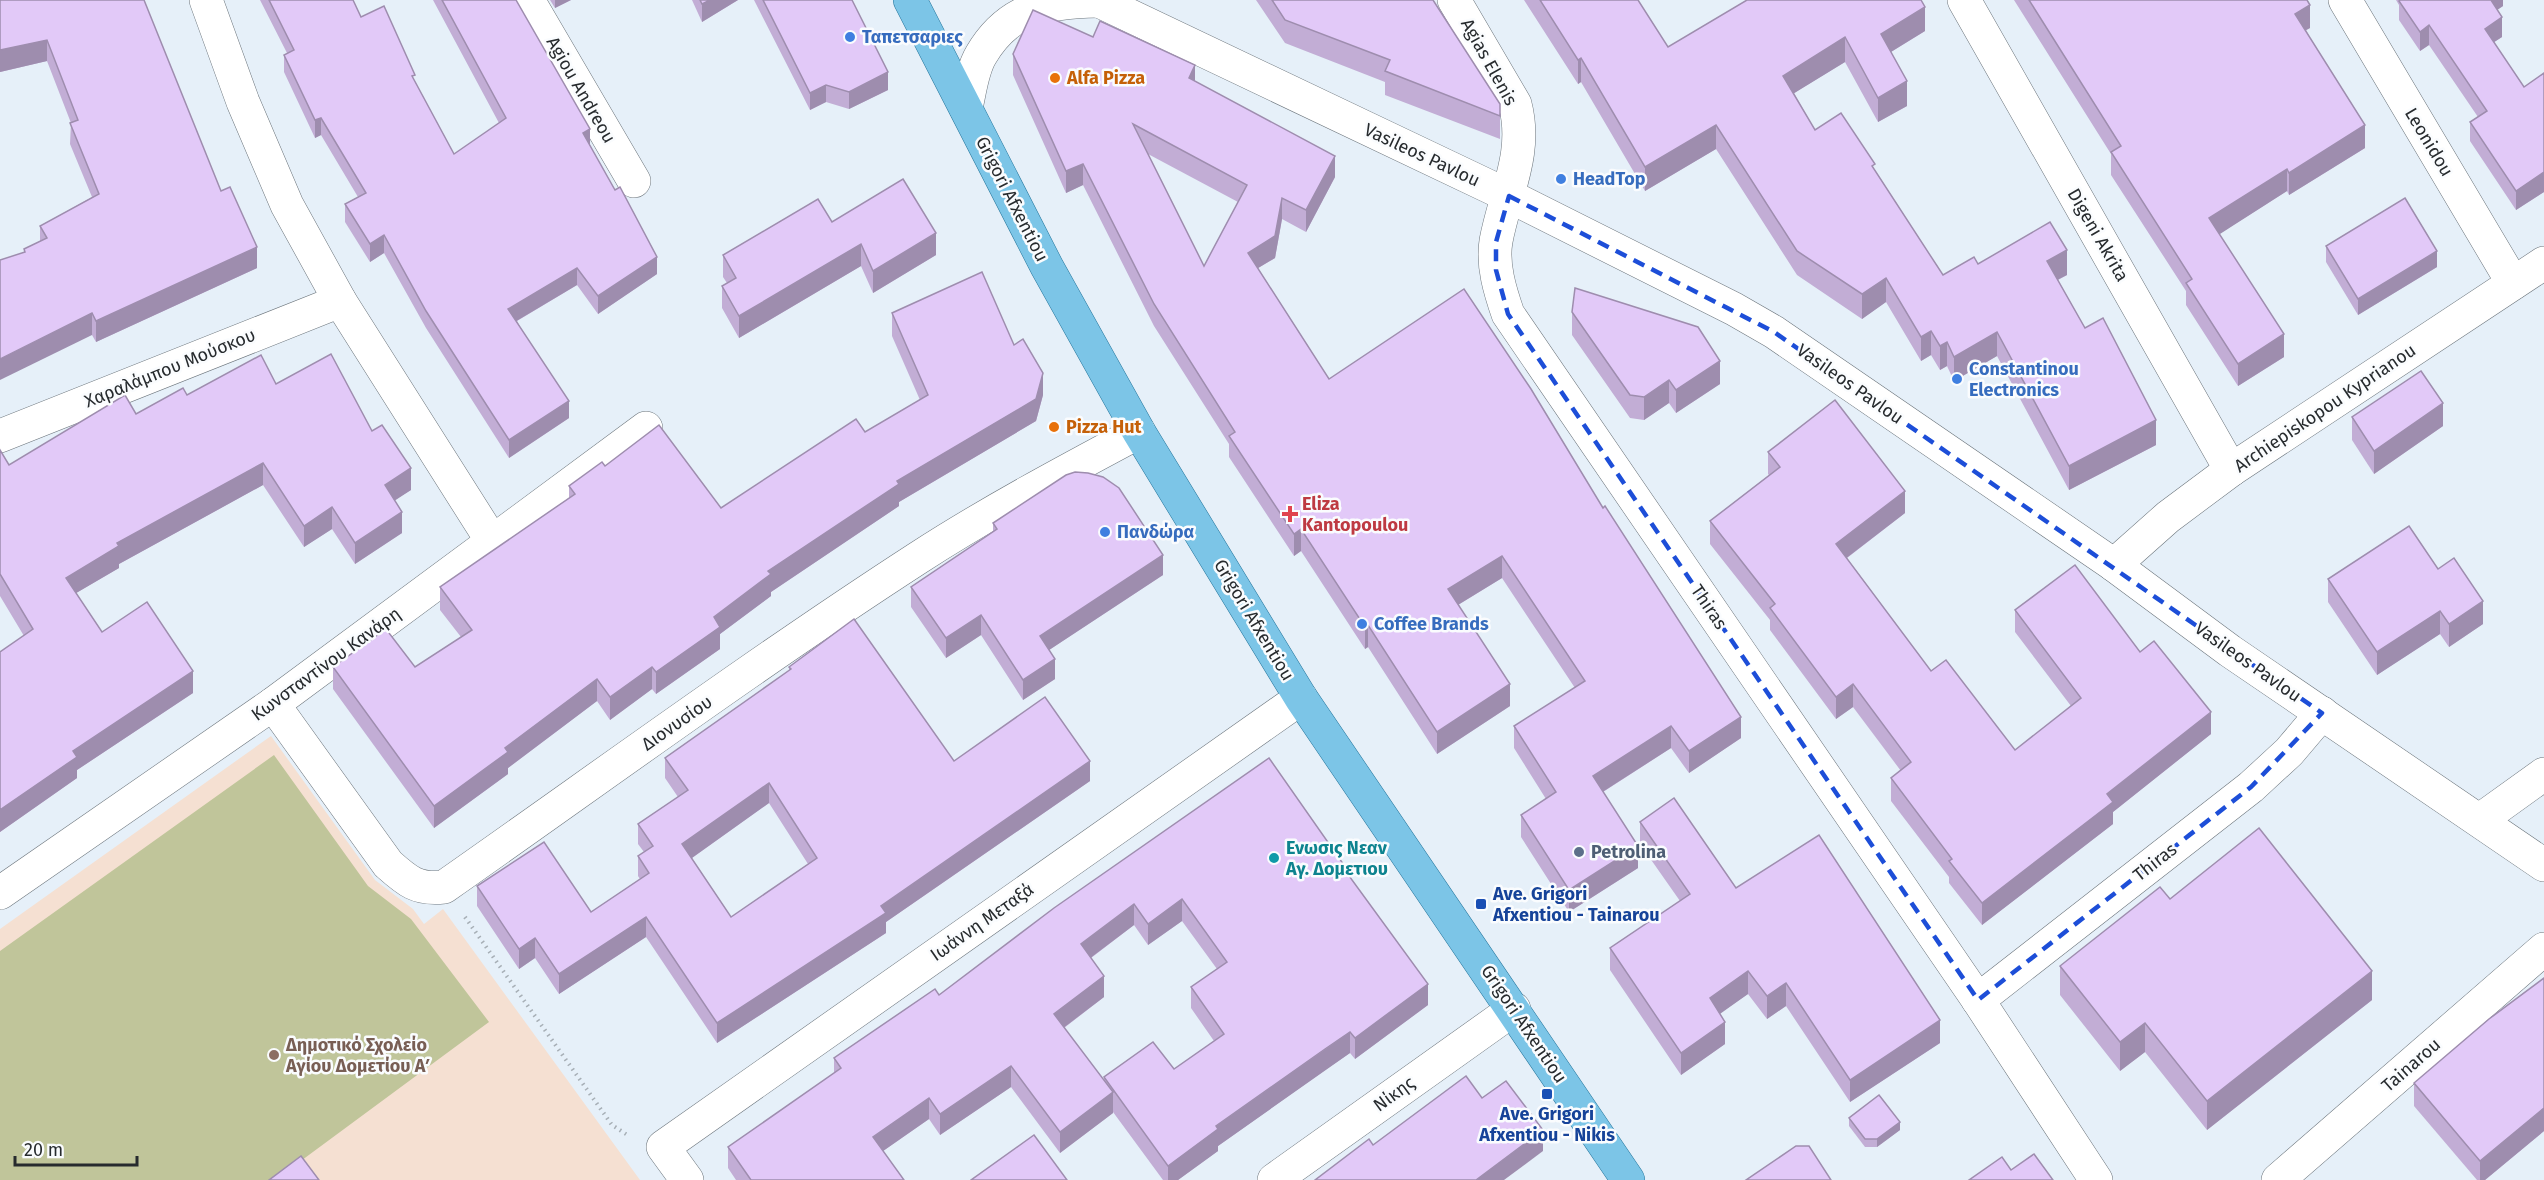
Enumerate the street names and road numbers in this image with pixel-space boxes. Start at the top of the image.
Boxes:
street label: Agias Elenis [1456,15,1522,109]
street label: Agiou Andreou [542,33,620,147]
street label: Leonidou [2400,104,2458,180]
street label: Vasileos Pavlou [1361,119,1483,191]
street label: Grigori Afxentiou [971,133,1053,265]
street label: Digeni Akrita [2063,185,2133,285]
street label: Χαραλάμπου Μούσκου [81,324,259,412]
street label: Vasileos Pavlou [1792,339,1908,429]
street label: Archiepiskopou Kyprianou [2230,339,2420,477]
street label: Grigori Afxentiou [1209,555,1299,685]
street label: Thiras [1686,580,1732,634]
street label: Κωνσταντίνου Κανάρη [247,602,405,726]
street label: Vasileos Pavlou [2190,617,2306,707]
street label: Διονυσίου [637,691,717,755]
street label: Thiras [2129,838,2181,886]
street label: Ιωάννη Μεταξά [926,878,1038,966]
street label: Grigori Afxentiou [1476,961,1572,1087]
street label: Tainarou [2377,1033,2445,1097]
street label: Νίκης [1369,1071,1420,1116]

